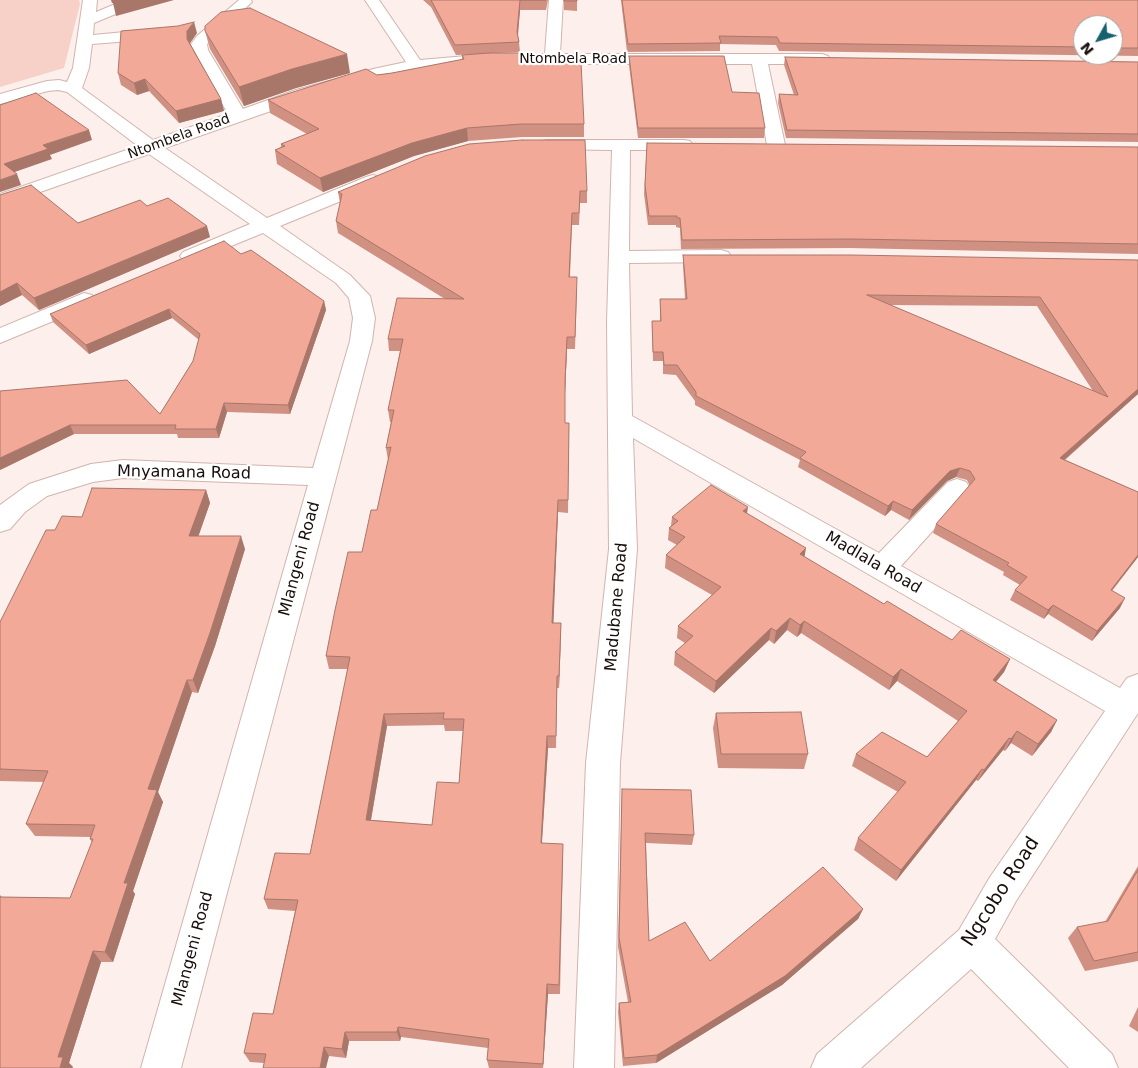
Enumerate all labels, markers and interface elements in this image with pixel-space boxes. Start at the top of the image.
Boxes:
north arrow [1073,15,1123,65]
text: N [1077,39,1097,58]
street label: Ntombela Road [519,51,627,67]
street label: Ntombela Road [126,111,232,163]
street label: Mnyamana Road [117,462,251,484]
street label: Mlangeni Road [275,500,325,618]
street label: Madlala Road [822,528,924,598]
street label: Madubane Road [602,542,632,672]
street label: Ngcobo Road [957,833,1045,951]
street label: Mlangeni Road [168,890,218,1008]

